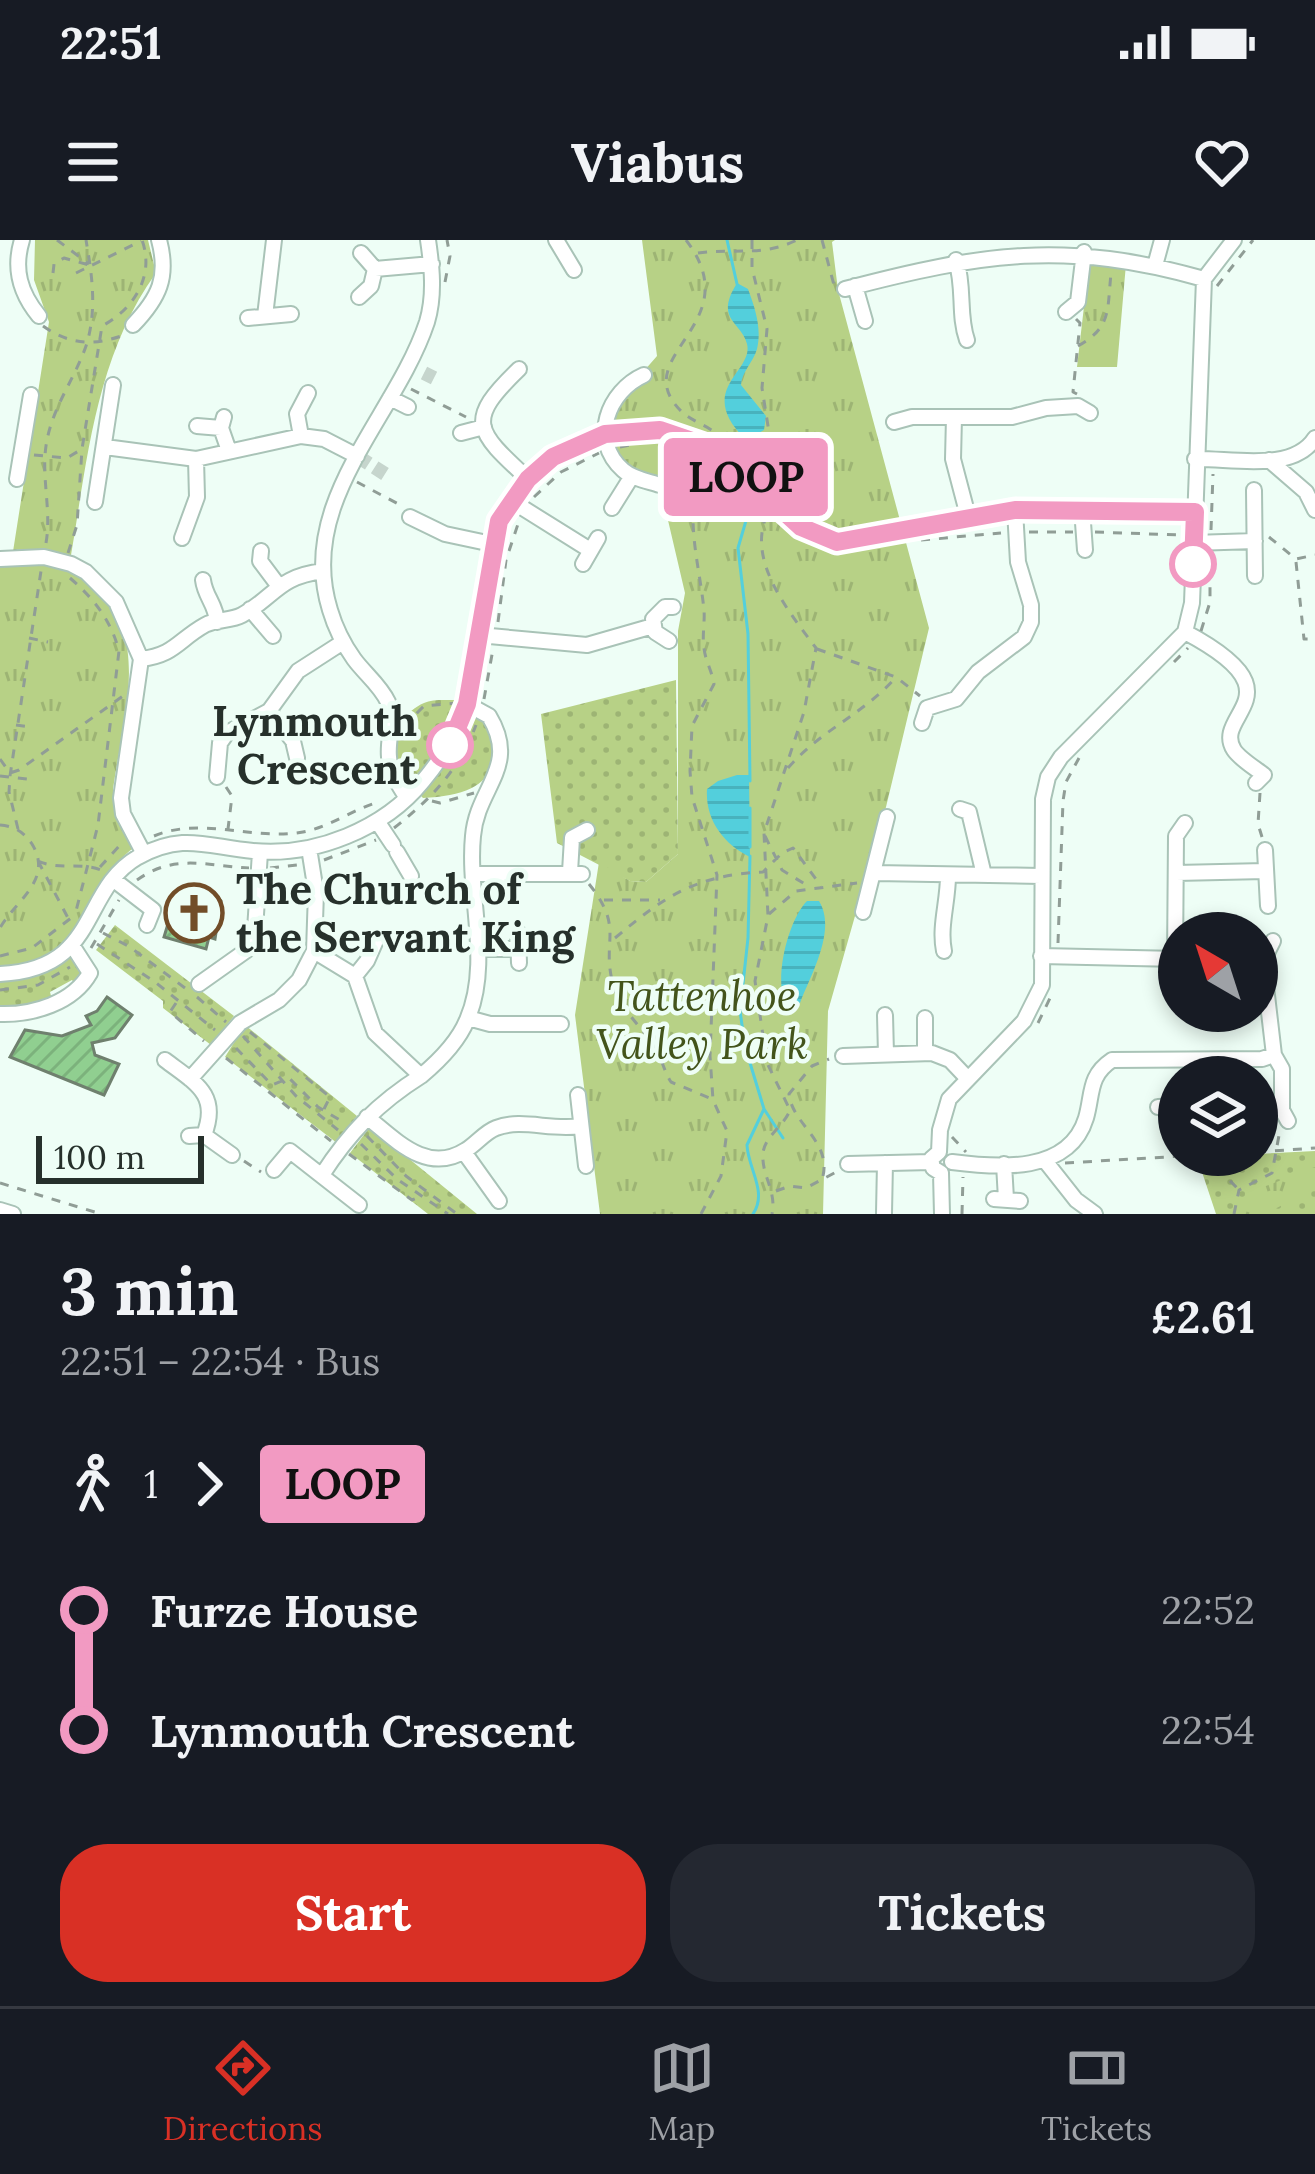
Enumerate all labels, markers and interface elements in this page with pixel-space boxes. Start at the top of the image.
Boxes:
text: 22:51 [60,14,162,71]
text: Viabus [571,128,744,197]
icon: menu [60,129,126,195]
icon: heart [1189,129,1255,195]
line badge: LOOP [662,438,830,516]
text: LOOP [688,450,804,504]
unlabelled marker [1171,542,1215,586]
place label: Lynmouth Crescent [212,694,418,796]
marker: Lynmouth Crescent [428,723,472,767]
place label: The Church of the Servant King [236,862,576,964]
church icon: The Church of the Servant King [163,882,225,944]
north arrow [1158,912,1278,1032]
map controls [1158,912,1278,1176]
park label: Tattenhoe Valley Park [596,969,808,1071]
button: layers [1158,1056,1278,1176]
scale bar [36,1130,204,1183]
text: 100 m [54,1136,145,1178]
text: 3 min [60,1249,239,1333]
text: £2.61 [1151,1288,1255,1345]
text: 22:51 – 22:54 · Bus [60,1336,380,1386]
icon: walk [60,1451,126,1517]
icon: forward [176,1451,242,1517]
text: LOOP [284,1457,401,1511]
text: 1 [144,1459,158,1509]
text: Furze House [150,1582,418,1639]
text: 22:52 [1161,1585,1255,1635]
text: Lynmouth Crescent [150,1702,574,1759]
text: 22:54 [1161,1705,1255,1755]
button: Start [60,1844,646,1982]
button: Tickets [670,1844,1255,1982]
tab: Directions [163,2035,323,2149]
tab: Map [648,2035,715,2149]
tab: Tickets [1041,2035,1152,2149]

